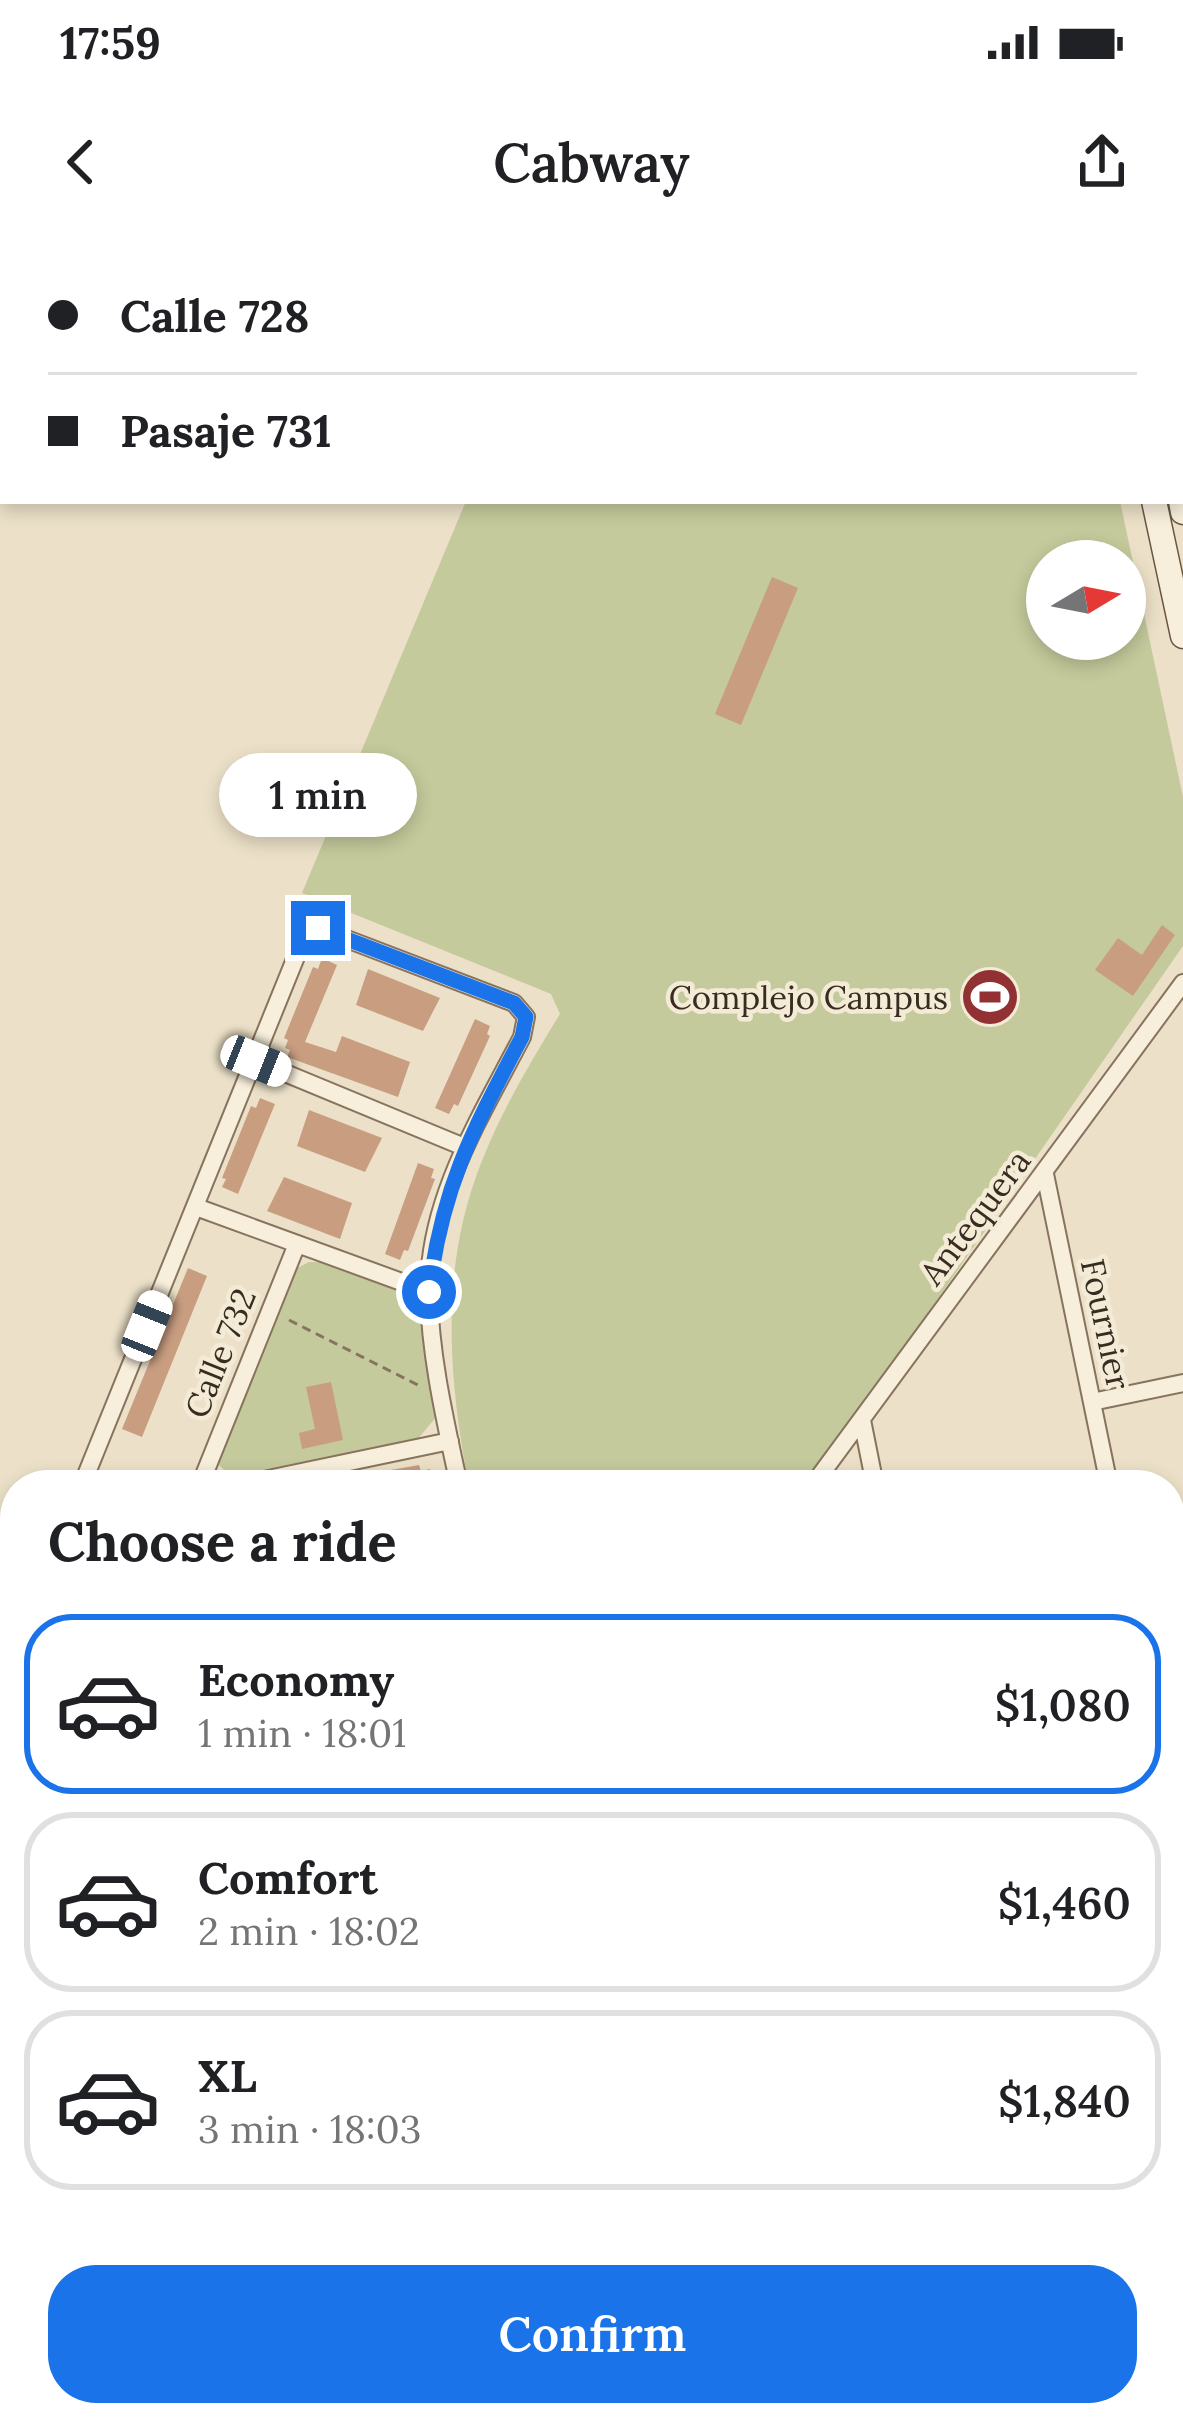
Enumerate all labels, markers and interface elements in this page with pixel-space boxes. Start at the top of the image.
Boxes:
text: 17:59 [60,14,161,71]
text: Cabway [493,128,690,197]
icon: back [48,129,114,195]
icon: share [1069,129,1135,195]
text: Calle 728 [120,287,310,344]
text: Pasaje 731 [120,402,332,459]
north arrow [1026,540,1146,660]
map controls [1026,540,1146,660]
callout: 1 min [219,754,417,838]
text: 1 min [269,770,367,820]
route end [291,901,345,955]
sports icon: Complejo Campus [959,966,1021,1028]
place label: Complejo Campus [669,976,948,1018]
car [216,1031,296,1091]
street label: Antequera [910,1141,1039,1294]
street label: Fournier [1072,1255,1140,1394]
route start [402,1265,456,1319]
street label: Calle 732 [175,1282,265,1424]
car [117,1286,177,1366]
text: Choose a ride [48,1507,397,1576]
icon: car [54,1650,162,1758]
text: Economy [198,1651,394,1708]
text: $1,080 [995,1676,1131,1733]
text: 1 min · 18:01 [198,1708,407,1758]
icon: car [54,1848,162,1956]
text: Comfort [198,1849,378,1906]
text: $1,460 [998,1874,1131,1931]
text: 2 min · 18:02 [198,1906,420,1956]
icon: car [54,2046,162,2154]
text: XL [198,2047,257,2104]
text: $1,840 [998,2072,1131,2129]
text: 3 min · 18:03 [198,2104,422,2154]
button: Confirm [48,2265,1137,2403]

